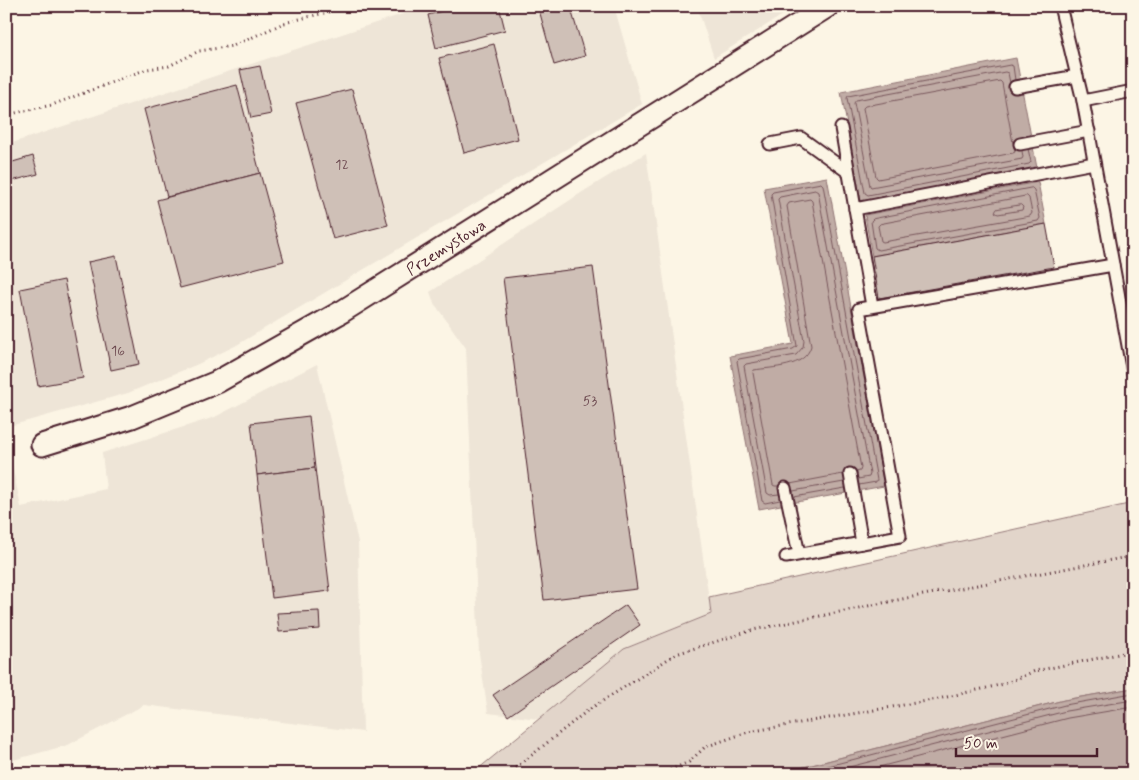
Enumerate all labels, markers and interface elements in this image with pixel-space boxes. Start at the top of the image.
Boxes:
house number: 12 [335,156,349,174]
street label: Przemysłowa [402,215,490,281]
house number: 16 [111,342,125,360]
house number: 53 [583,392,597,410]
scale bar [956,725,1098,757]
text: 50 m [964,734,998,754]

